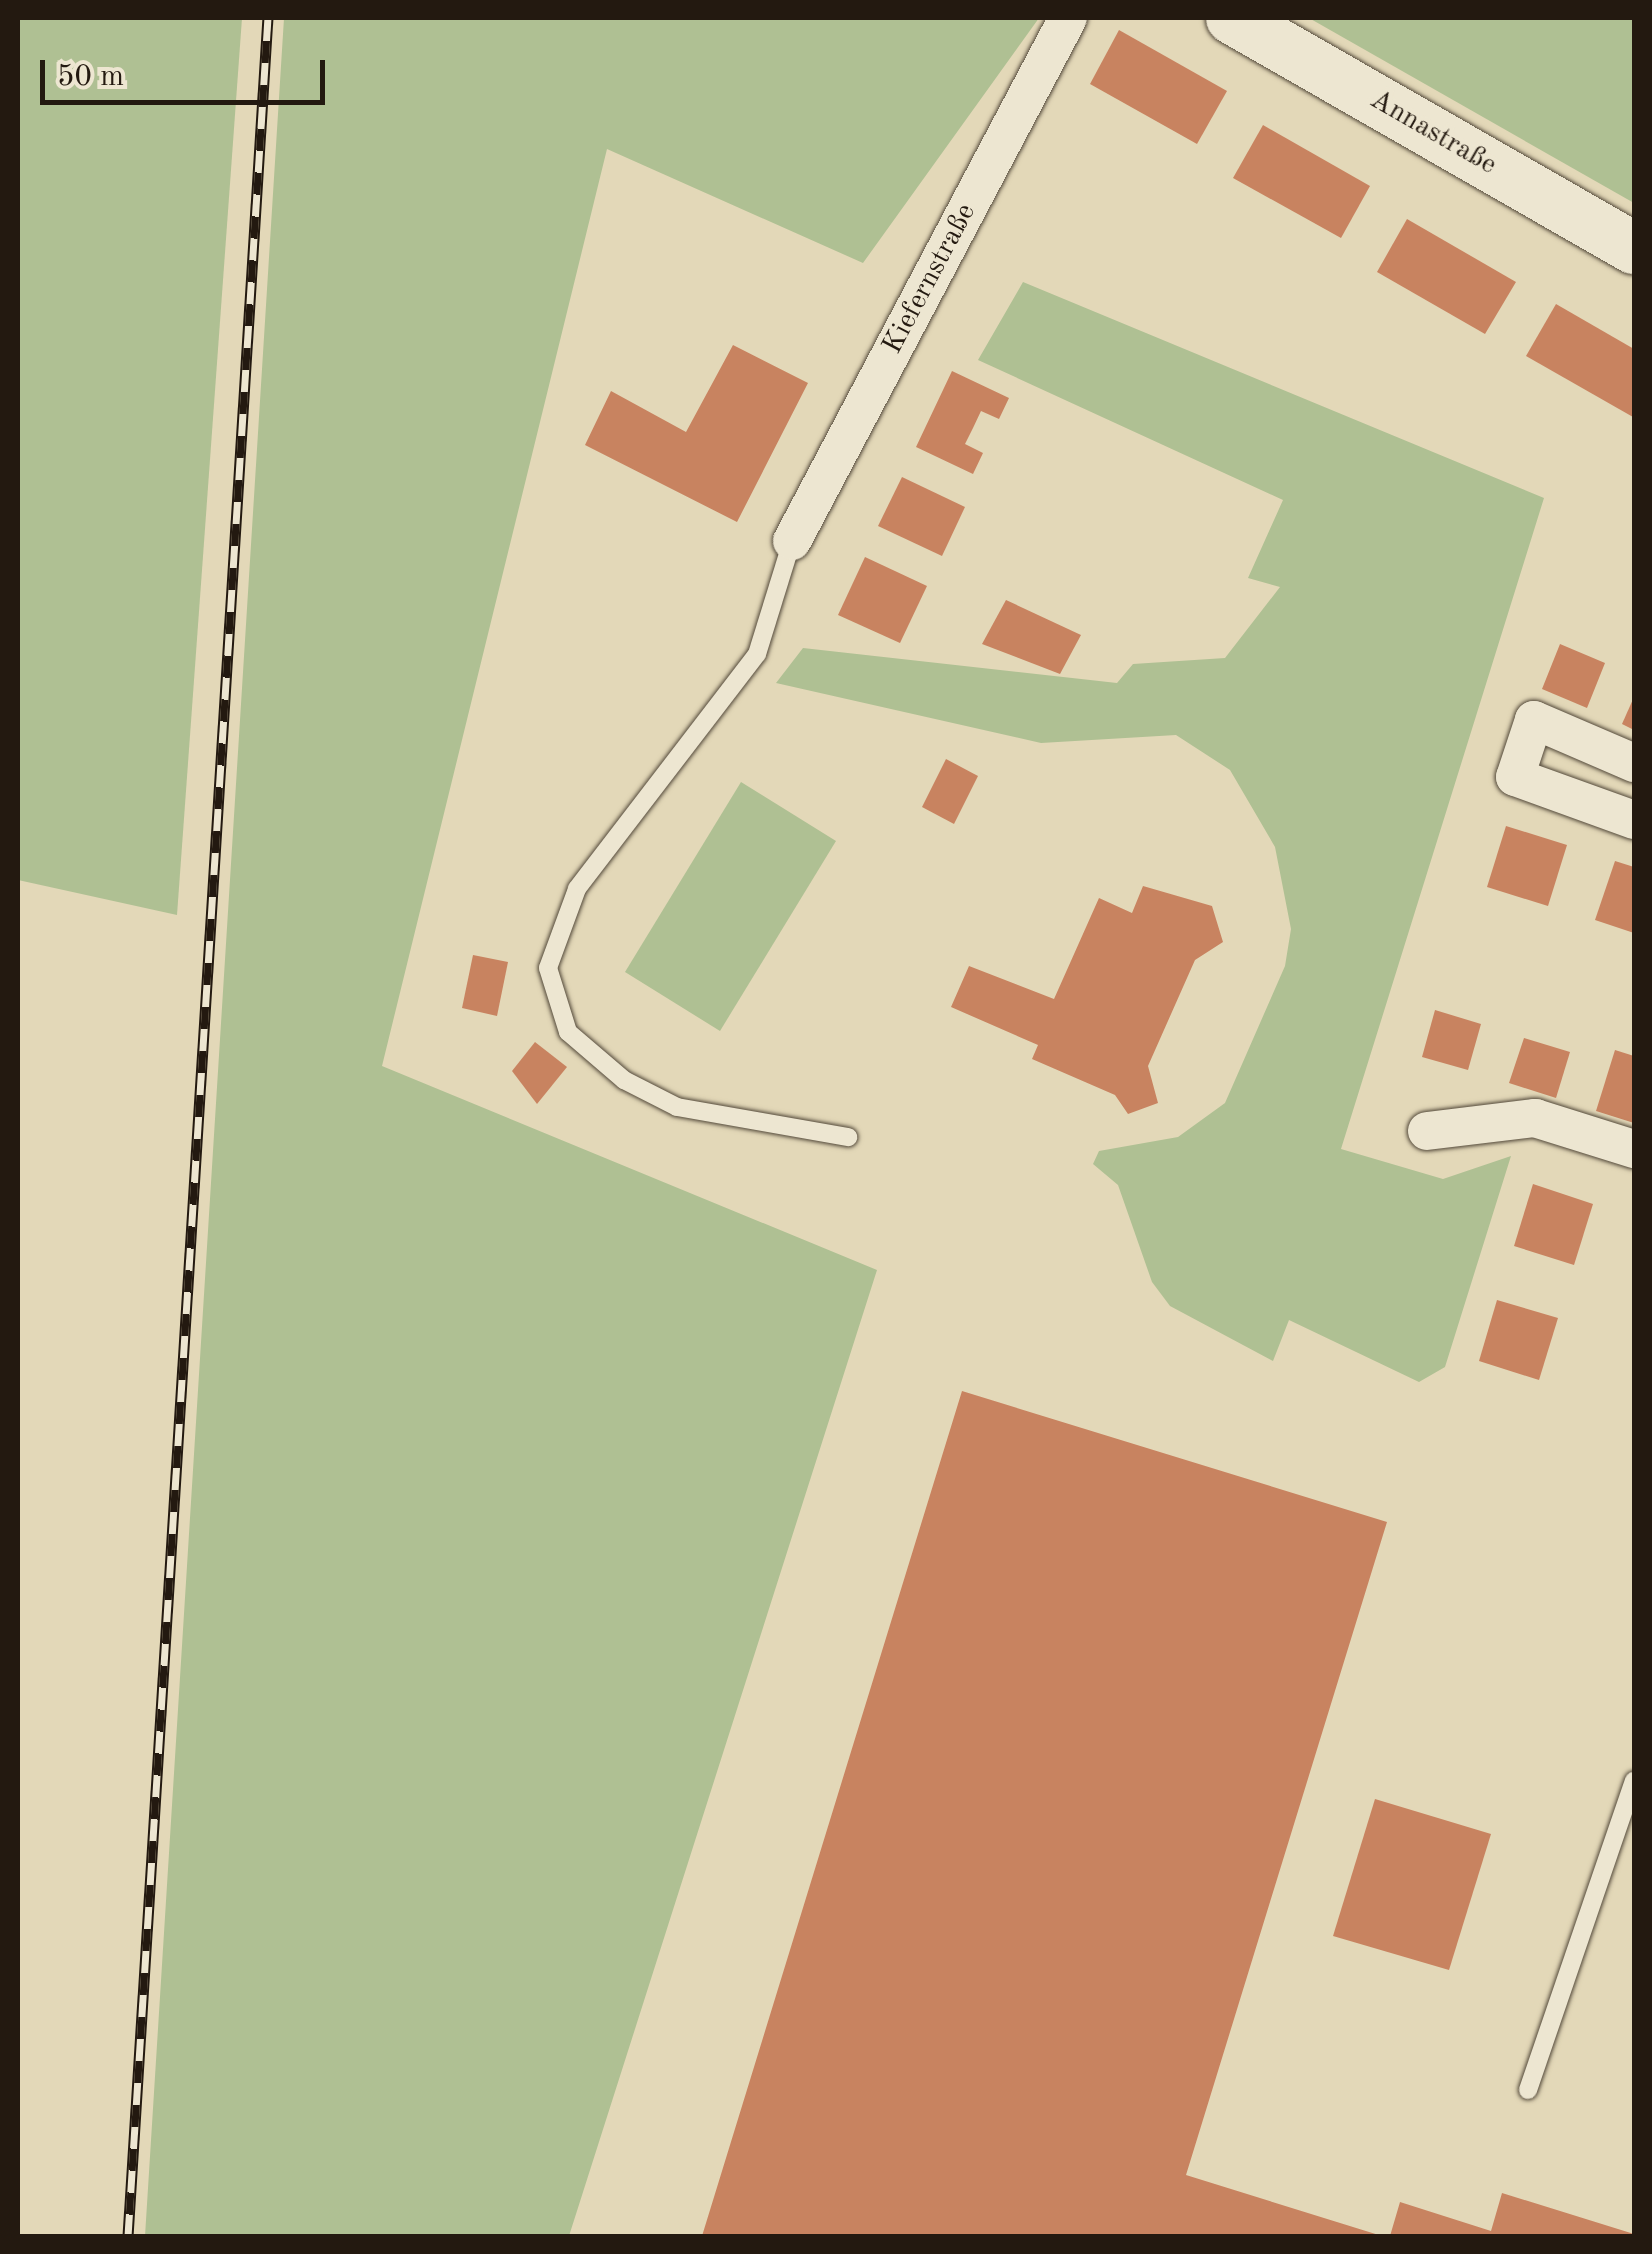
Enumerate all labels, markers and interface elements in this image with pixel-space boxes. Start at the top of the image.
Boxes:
scale bar [45,40,330,102]
text: 50 m [57,62,124,92]
street label: Annastraße [1364,83,1502,183]
street label: Kiefernstraße [876,198,984,360]

